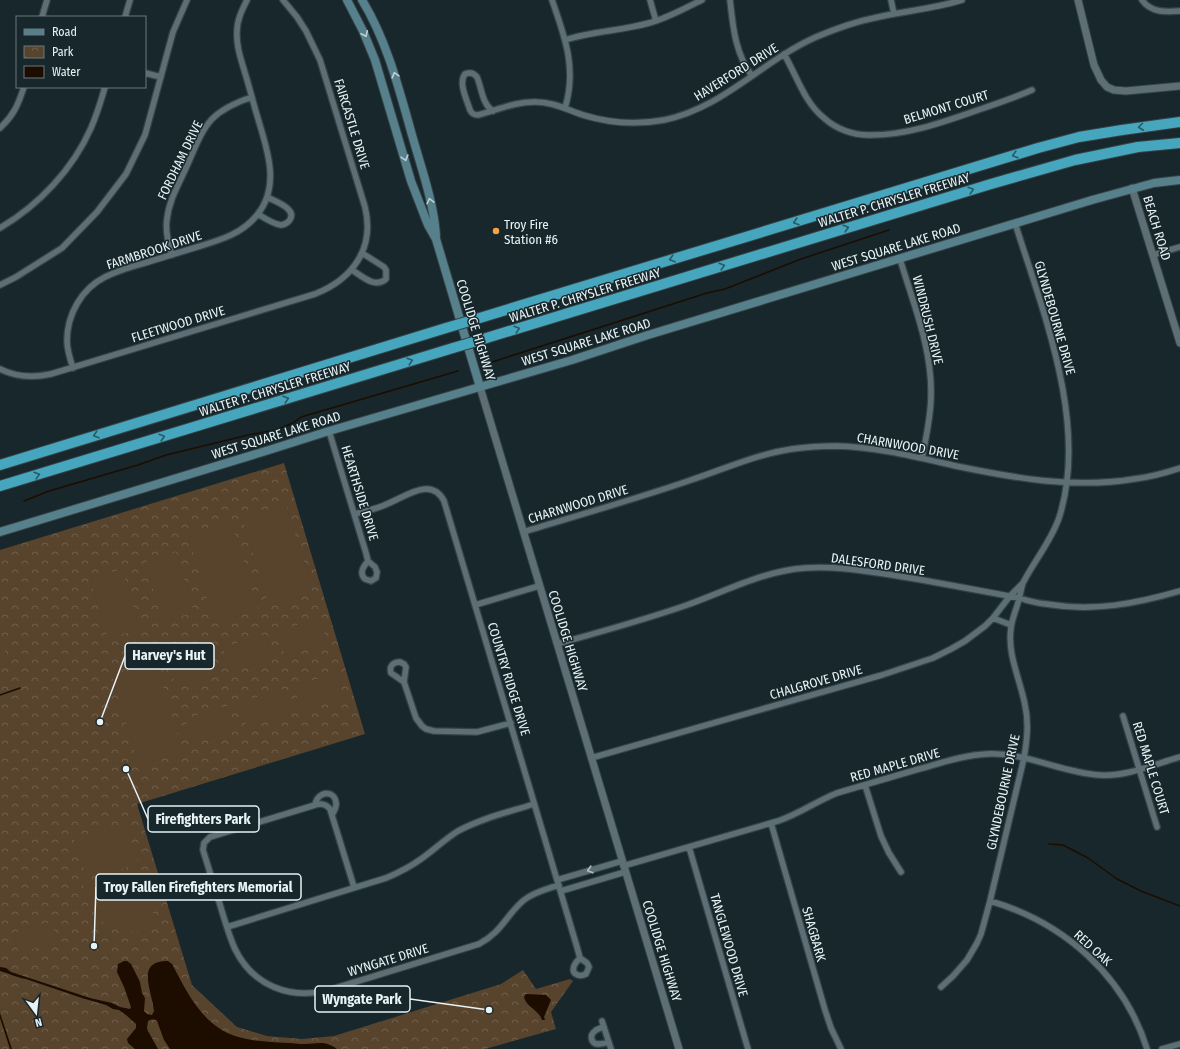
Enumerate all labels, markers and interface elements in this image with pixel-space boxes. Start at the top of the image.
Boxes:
legend [16,16,146,88]
text: Road [52,25,77,39]
one-way arrow [360,30,368,38]
street label: HAVERFORD DRIVE [691,40,781,104]
text: Park [52,45,74,59]
text: Water [52,65,81,79]
one-way arrow [391,72,400,79]
street label: FAIRCASTLE DRIVE [331,77,373,171]
street label: BELMONT COURT [902,87,990,127]
street label: FORDHAM DRIVE [154,118,206,202]
one-way arrow [1138,122,1144,131]
one-way arrow [1011,150,1018,159]
one-way arrow [400,154,409,161]
street label: WALTER P. CHRYSLER FREEWAY [816,170,972,230]
one-way arrow [967,186,974,195]
street label: BEACH ROAD [1140,194,1174,262]
one-way arrow [426,197,434,204]
place label: Troy Fire Station #6 [504,217,558,247]
one-way arrow [793,217,800,225]
street label: WEST SQUARE LAKE ROAD [830,220,962,274]
one-way arrow [843,224,850,233]
marker: Troy Fire Station #6 [491,226,501,236]
street label: FARMBROOK DRIVE [104,228,204,272]
one-way arrow [669,254,676,263]
street label: GLYNDEBOURNE DRIVE [1032,259,1078,377]
one-way arrow [718,262,725,271]
street label: WALTER P. CHRYSLER FREEWAY [507,265,663,325]
street label: WINDRUSH DRIVE [910,274,946,366]
street label: COOLIDGE HIGHWAY [453,278,499,383]
street label: FLEETWOOD DRIVE [129,303,227,345]
street label: WEST SQUARE LAKE ROAD [520,315,652,369]
one-way arrow [514,325,521,334]
one-way arrow [407,357,414,366]
street label: WALTER P. CHRYSLER FREEWAY [197,359,353,419]
one-way arrow [282,395,289,404]
street label: WEST SQUARE LAKE ROAD [210,408,342,462]
one-way arrow [93,430,100,439]
street label: CHARNWOOD DRIVE [856,430,960,462]
one-way arrow [158,433,165,442]
street label: HEARTHSIDE DRIVE [338,444,382,542]
one-way arrow [34,471,41,480]
street label: CHARNWOOD DRIVE [526,482,630,526]
street label: DALESFORD DRIVE [830,550,926,578]
street label: COOLIDGE HIGHWAY [545,589,591,694]
street label: COUNTRY RIDGE DRIVE [485,621,533,737]
callout: Harvey's Hut [125,643,214,669]
text: Harvey's Hut [132,647,207,664]
street label: CHALGROVE DRIVE [768,662,864,702]
street label: RED MAPLE COURT [1130,720,1172,816]
street label: GLYNDEBOURNE DRIVE [983,733,1023,851]
street label: RED MAPLE DRIVE [849,745,941,785]
callout: Firefighters Park [148,806,259,832]
text: Firefighters Park [155,811,251,828]
one-way arrow [586,865,593,874]
callout: Troy Fallen Firefighters Memorial [96,874,301,900]
text: Troy Fallen Firefighters Memorial [104,879,293,896]
street label: TANGLEWOOD DRIVE [707,892,751,998]
street label: COOLIDGE HIGHWAY [639,899,685,1004]
street label: SHAGBARK [799,905,829,963]
street label: RED OAK [1071,927,1115,969]
street label: WYNGATE DRIVE [346,941,430,979]
callout: Wyngate Park [315,986,410,1012]
text: Wyngate Park [322,991,402,1008]
north arrow [16,993,56,1033]
text: N [34,1015,43,1029]

